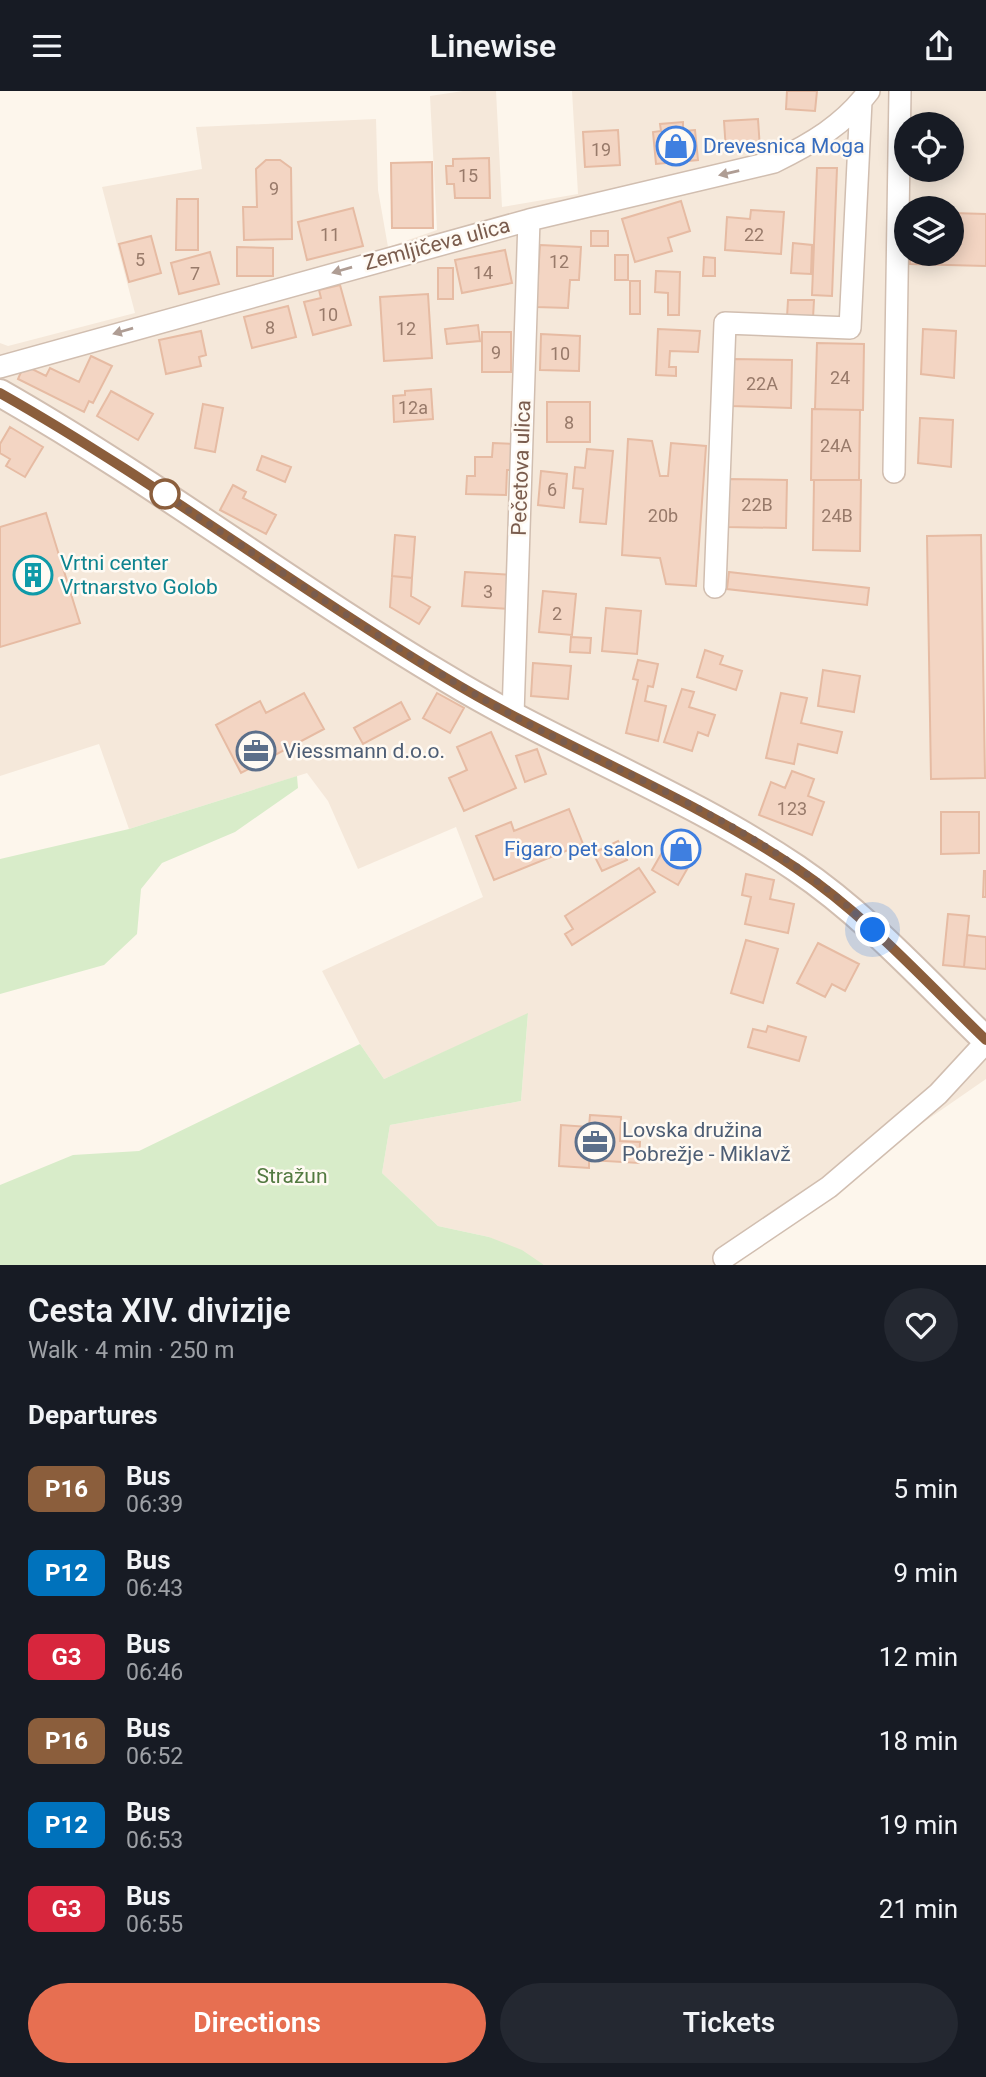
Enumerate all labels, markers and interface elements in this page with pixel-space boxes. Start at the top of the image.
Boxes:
icon: menu [28,27,66,65]
text: Linewise [430,27,556,65]
icon: share [920,27,958,65]
map controls [894,112,964,266]
button: locate [894,112,964,182]
shop icon: Drevesnica Moga [655,125,697,167]
place label: Drevesnica Moga [703,134,865,158]
house number: 19 [591,139,611,160]
house number: 15 [458,165,478,186]
one-way arrow [718,167,740,178]
house number: 9 [269,178,279,199]
button: layers [894,196,964,266]
street label: Zemljičeva ulica [361,213,513,275]
house number: 11 [320,224,340,245]
house number: 22 [744,224,764,245]
house number: 5 [135,249,145,270]
house number: 12 [549,251,569,272]
house number: 14 [473,262,493,283]
house number: 7 [190,263,200,284]
one-way arrow [331,265,353,276]
house number: 10 [318,304,338,325]
house number: 8 [265,317,275,338]
house number: 12 [396,318,416,339]
one-way arrow [112,326,133,336]
house number: 9 [491,342,501,363]
house number: 10 [550,343,570,364]
house number: 24 [830,367,850,388]
house number: 22A [746,373,778,394]
house number: 12a [398,397,428,418]
street label: Pečetova ulica [507,400,535,536]
house number: 8 [564,412,574,433]
house number: 24A [820,435,852,456]
unlabelled marker [150,479,180,509]
house number: 6 [547,479,557,500]
house number: 22B [741,494,773,515]
house number: 20b [648,505,678,526]
house number: 24B [821,505,853,526]
place label: Vrtni center Vrtnarstvo Golob [60,551,218,599]
building icon: Vrtni center Vrtnarstvo Golob [12,554,54,596]
house number: 3 [483,581,493,602]
house number: 2 [552,603,562,624]
office icon: Viessmann d.o.o. [235,730,277,772]
place label: Viessmann d.o.o. [283,739,445,763]
house number: 123 [777,798,807,819]
shop icon: Figaro pet salon [660,828,702,870]
place label: Figaro pet salon [504,837,654,861]
your location [855,912,890,947]
place label: Lovska družina Pobrežje - Miklavž [622,1118,791,1166]
office icon: Lovska družina Pobrežje - Miklavž [574,1121,616,1163]
park label: Stražun [256,1164,328,1188]
button: heart [884,1288,958,1362]
text: Cesta XIV. divizije [28,1291,291,1330]
text: Walk · 4 min · 250 m [28,1337,234,1364]
text: Departures [28,1400,158,1430]
text: Bus [126,1461,171,1491]
text: 5 min [893,1474,958,1504]
text: P16 [45,1475,88,1503]
text: 06:39 [126,1491,183,1518]
text: Bus [126,1545,171,1575]
text: 9 min [893,1558,958,1588]
text: P12 [45,1559,88,1587]
text: 06:43 [126,1575,183,1602]
text: Bus [126,1629,171,1659]
text: 12 min [879,1642,958,1672]
text: G3 [51,1643,82,1671]
text: 06:46 [126,1659,183,1686]
text: Bus [126,1713,171,1743]
text: 18 min [879,1726,958,1756]
text: P16 [45,1727,88,1755]
text: 06:52 [126,1743,183,1770]
text: Bus [126,1797,171,1827]
text: 19 min [879,1810,958,1840]
text: P12 [45,1811,88,1839]
text: 06:53 [126,1827,183,1854]
text: Bus [126,1881,171,1911]
text: 21 min [879,1894,958,1924]
text: G3 [51,1895,82,1923]
text: 06:55 [126,1911,183,1938]
button: Directions [28,1983,486,2063]
button: Tickets [500,1983,958,2063]

